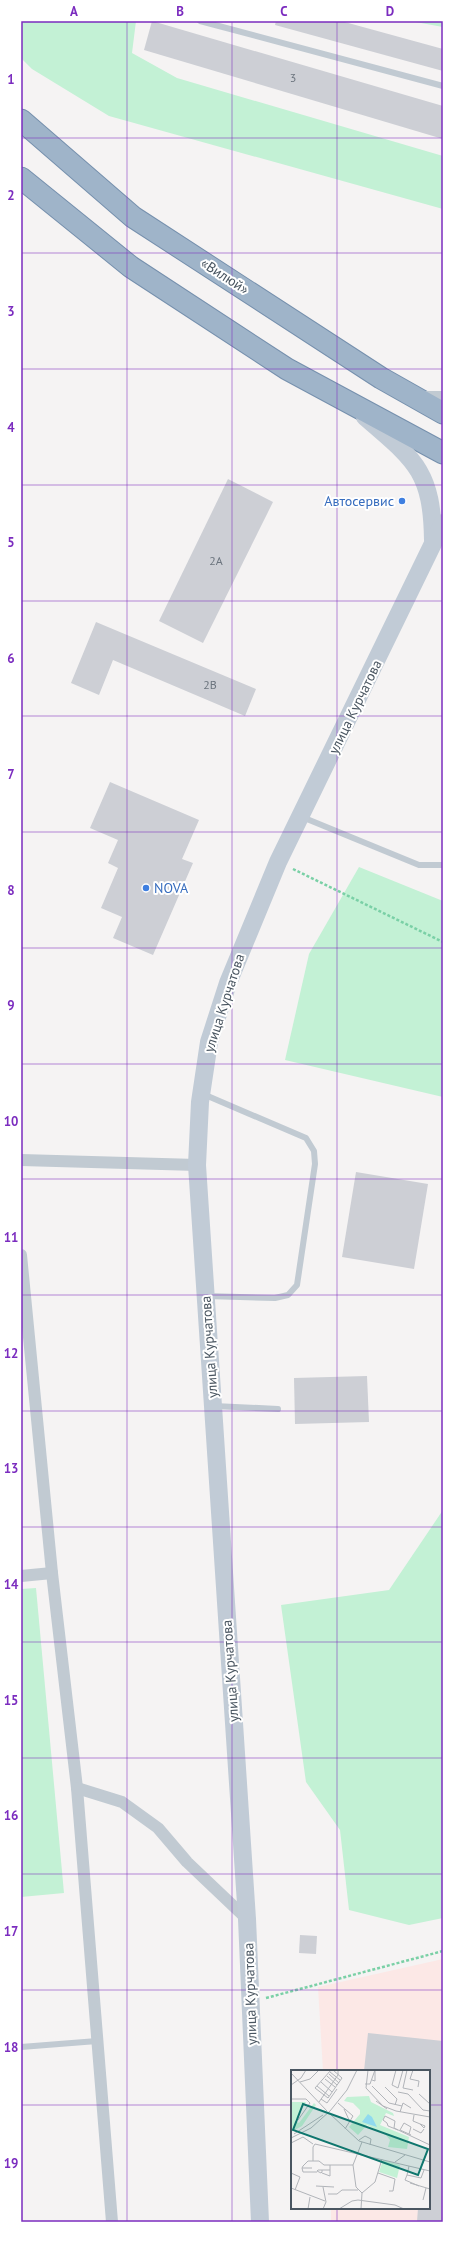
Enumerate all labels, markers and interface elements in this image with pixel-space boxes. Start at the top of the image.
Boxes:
text: A [70,3,78,20]
text: B [176,3,184,20]
text: C [280,3,288,20]
text: D [386,3,394,20]
house number: 3 [290,70,296,85]
text: 1 [7,71,15,88]
text: 2 [7,187,15,204]
street label: «Вилюй» [197,254,253,298]
text: 3 [7,303,15,320]
text: 4 [7,419,15,436]
place label: Автосервис [324,492,394,510]
marker: Автосервис [397,496,407,506]
text: 5 [7,534,15,551]
house number: 2А [209,553,223,568]
text: 6 [7,650,15,667]
street label: улица Курчатова [324,657,386,757]
house number: 2В [203,677,217,692]
text: 7 [7,766,15,783]
place label: NOVA [154,879,189,897]
text: 8 [7,882,15,899]
marker: NOVA [141,883,151,893]
street label: улица Курчатова [200,951,248,1055]
text: 9 [7,997,15,1014]
text: 10 [4,1113,18,1130]
text: 11 [4,1229,18,1246]
street label: улица Курчатова [196,1295,222,1399]
text: 12 [4,1345,18,1362]
text: 13 [4,1460,18,1477]
text: 14 [4,1576,19,1593]
street label: улица Курчатова [217,1619,243,1723]
text: 15 [4,1692,18,1709]
text: 16 [4,1807,18,1824]
text: 17 [4,1923,18,1940]
street label: улица Курчатова [239,1942,261,2046]
text: 18 [4,2039,18,2056]
inset map [291,2070,430,2209]
text: 19 [4,2155,18,2172]

